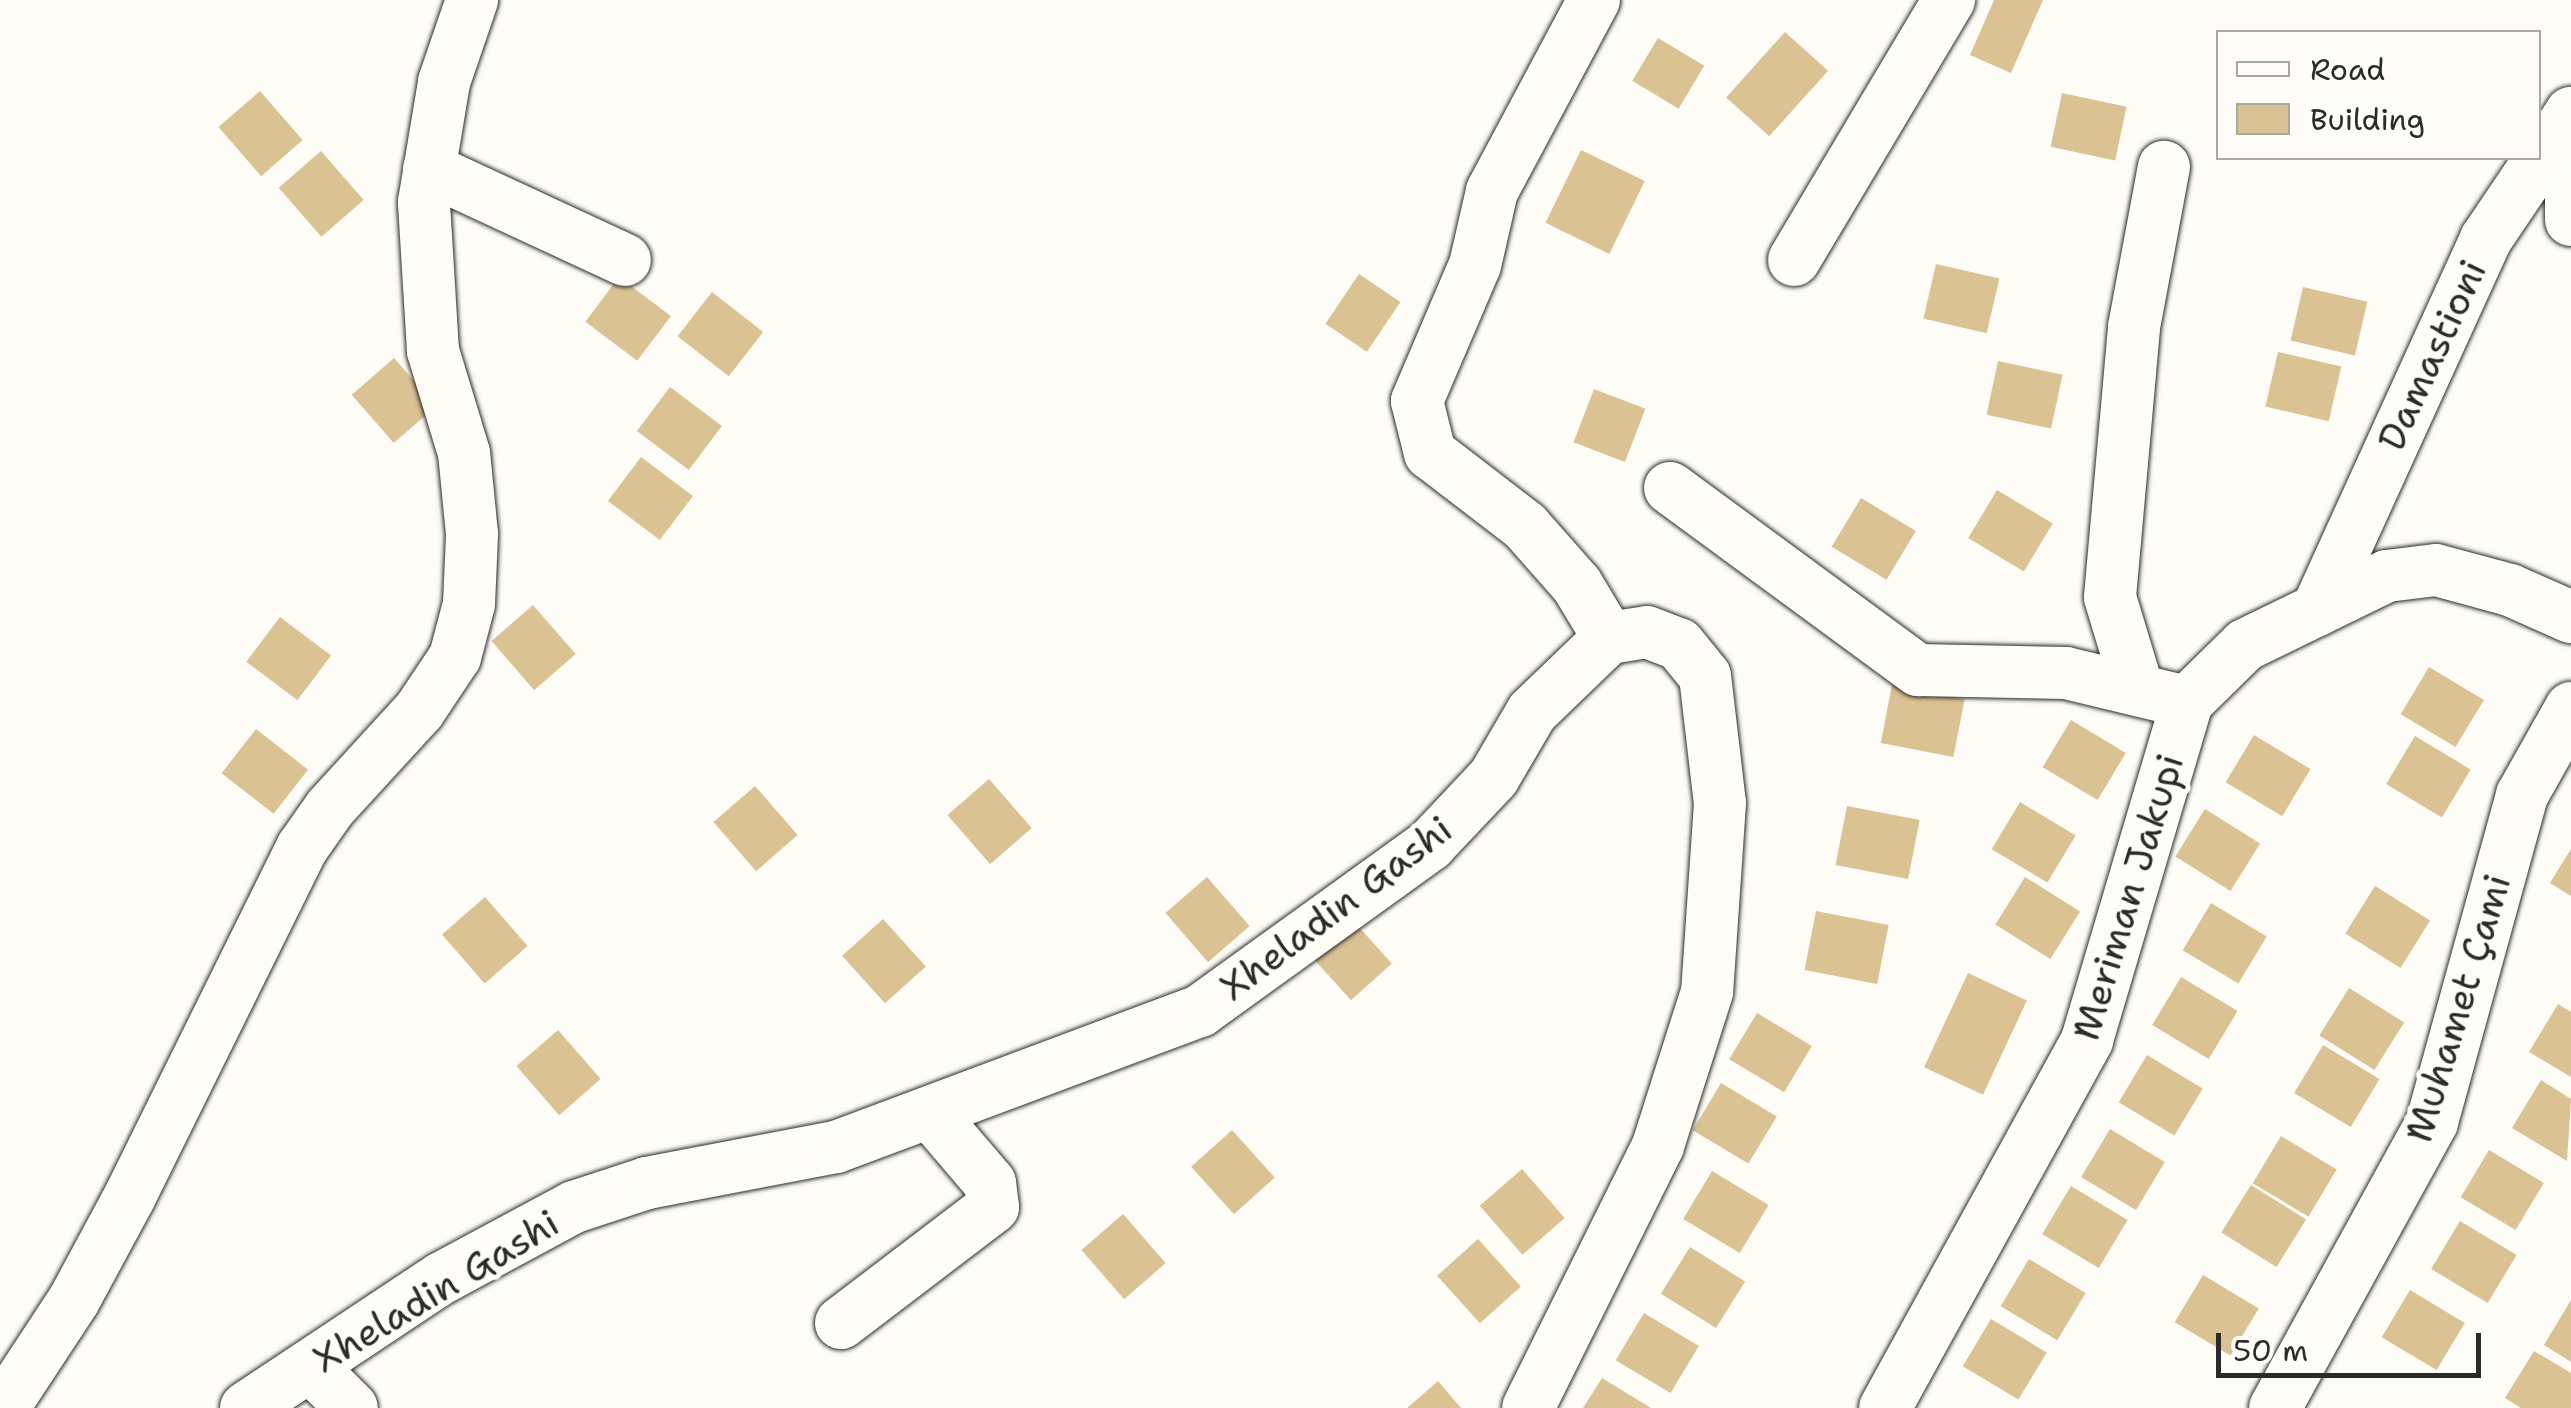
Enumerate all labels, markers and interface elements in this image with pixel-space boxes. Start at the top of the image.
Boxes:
legend [2216,30,2541,160]
text: Road [2310,49,2385,90]
text: Building [2310,99,2425,140]
street label: Damastioni [2368,253,2496,457]
street label: Meriman Jakupi [2063,748,2193,1046]
street label: Xheladin Gashi [1211,806,1461,1010]
street label: Muhamet Çami [2396,869,2520,1147]
street label: Xheladin Gashi [305,1200,567,1382]
scale bar [2221,1313,2486,1375]
text: 50 m [2233,1330,2308,1371]

